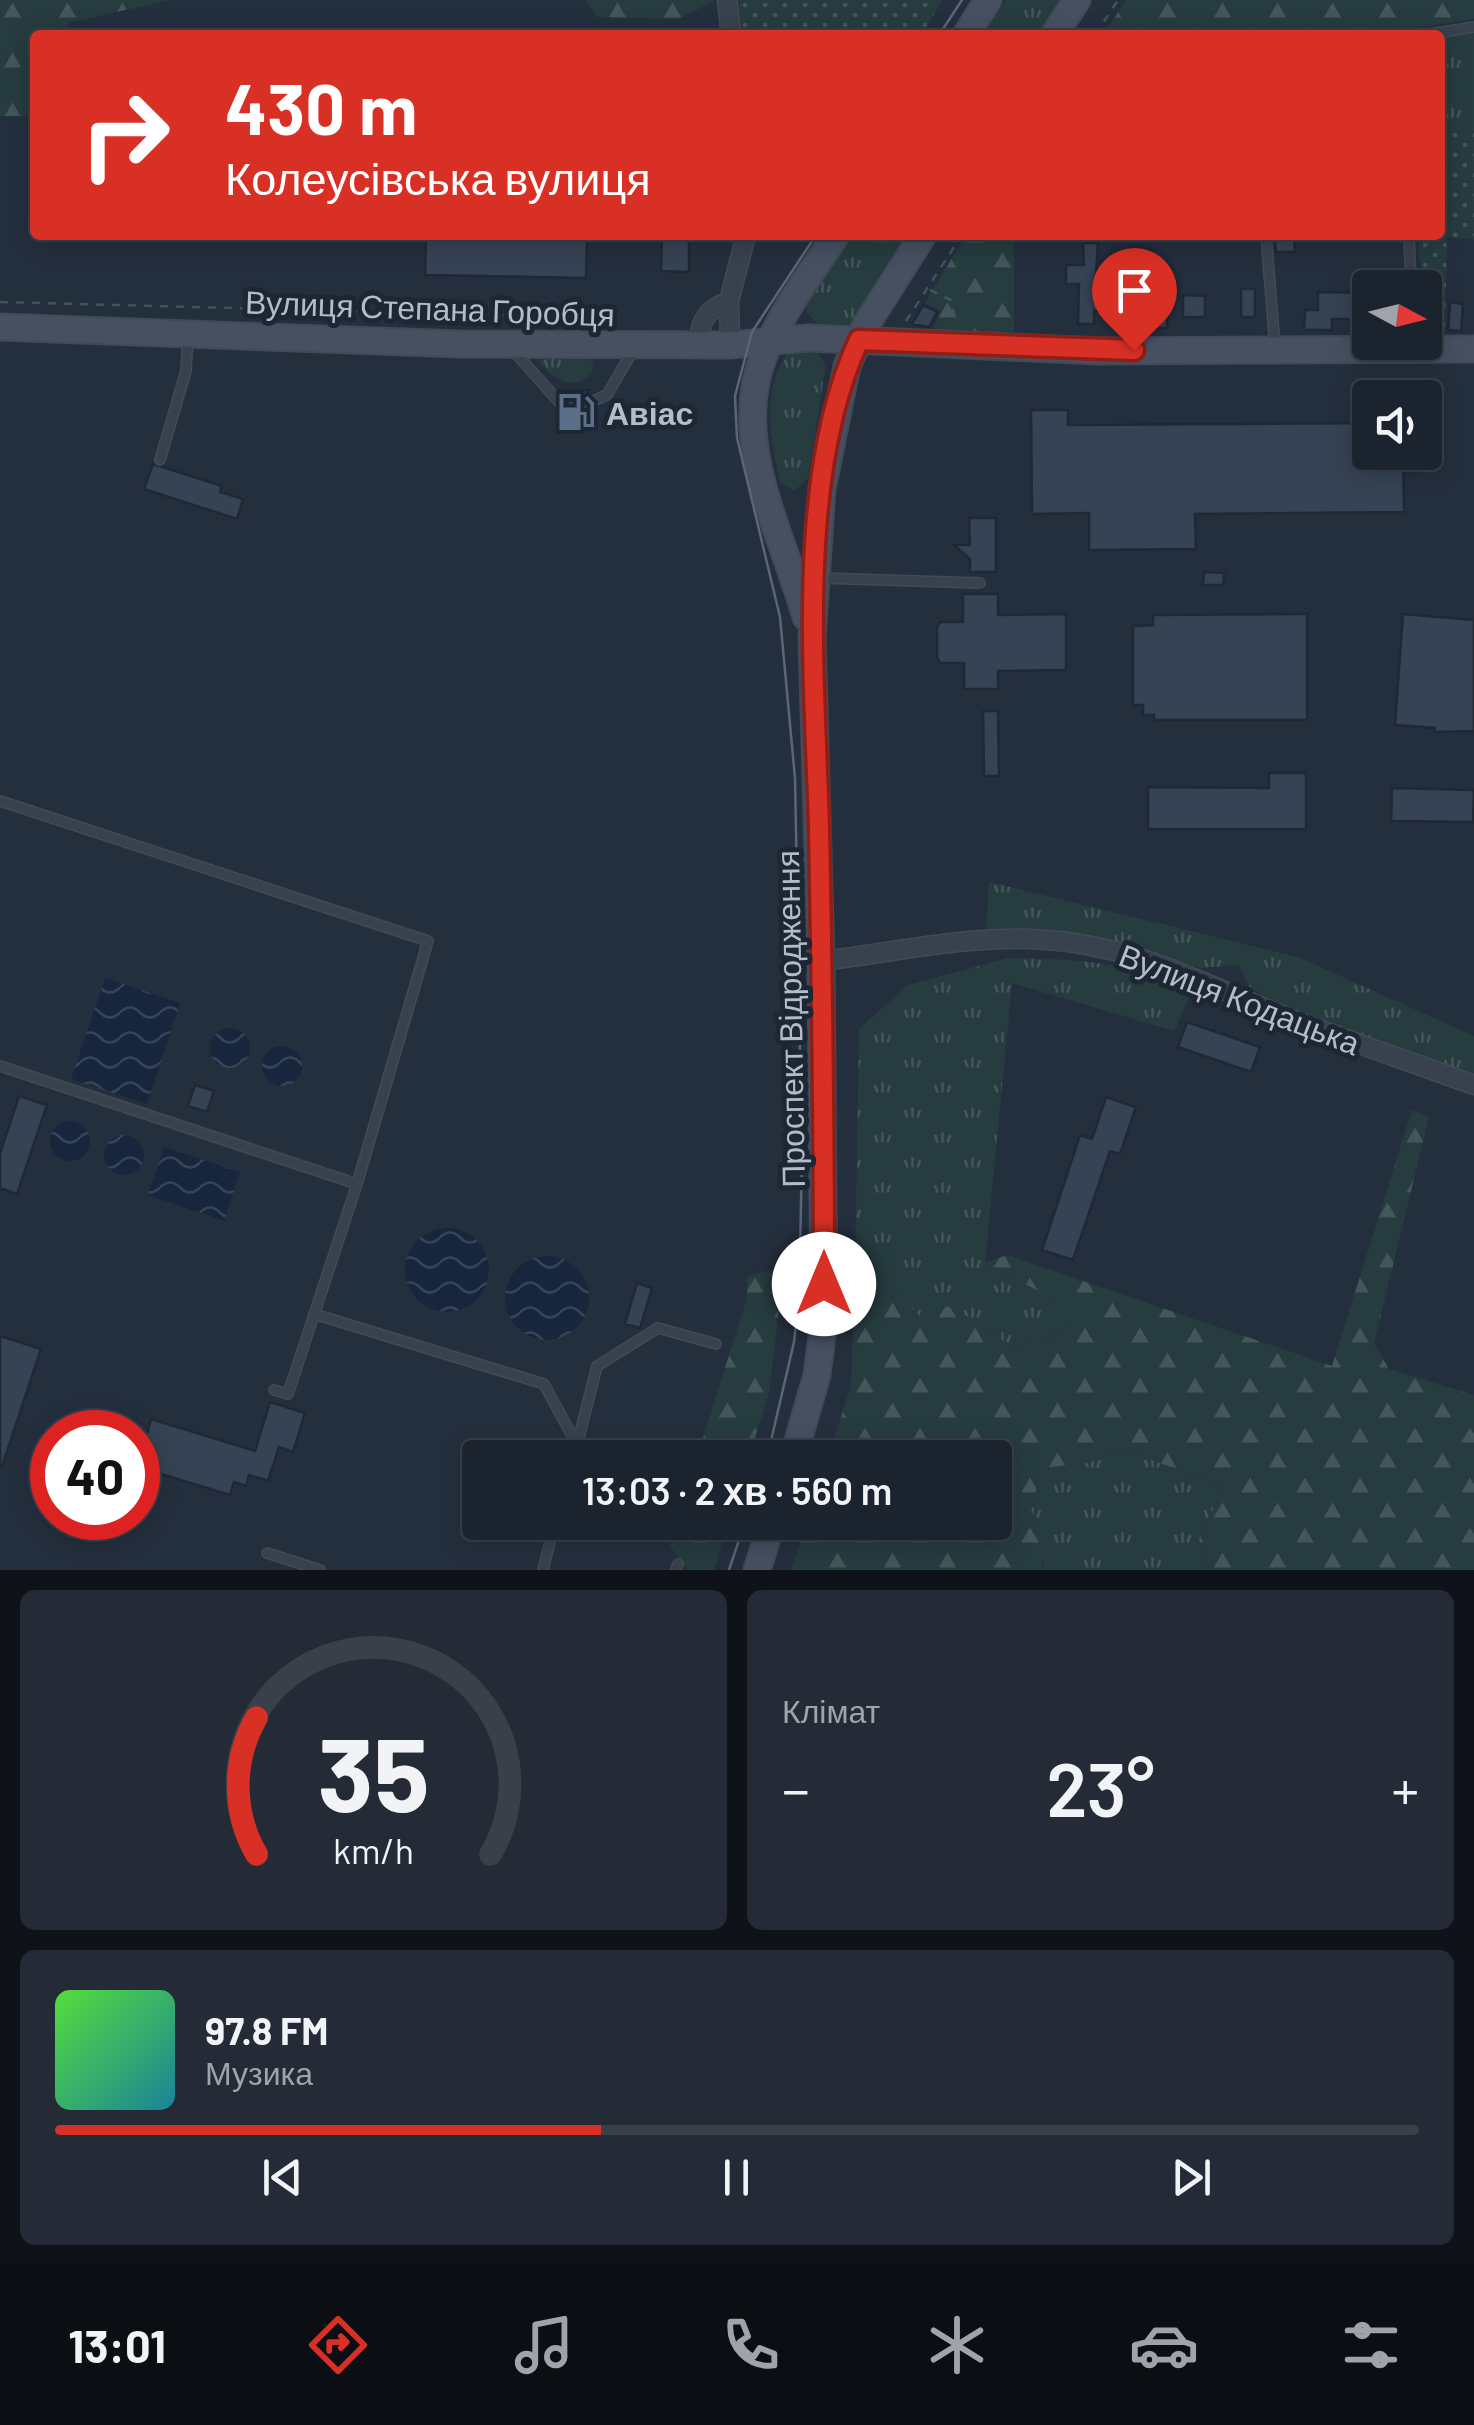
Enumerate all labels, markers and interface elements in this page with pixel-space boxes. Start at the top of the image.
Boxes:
text: 430 m [225,65,418,149]
icon: right [60,70,190,200]
text: Колеусівська вулиця [225,150,651,204]
pin [1092,248,1177,351]
icon: arrive [1107,263,1162,318]
north arrow [1352,270,1442,360]
map controls [1352,270,1442,470]
street label: Вулиця Степана Горобця [245,282,615,333]
button: sound [1352,380,1442,470]
fuel station icon: Авіас [555,391,597,433]
place label: Авіас [606,393,693,431]
street label: Проспект Відродження [767,850,812,1188]
street label: Вулиця Кодацька [1114,935,1366,1062]
position arrow [772,1232,876,1336]
speed limit sign: 40 [30,1410,160,1540]
text: 13:03 · 2 хв · 560 m [582,1467,892,1513]
text: Клімат [782,1691,880,1729]
text: 35 [317,1708,430,1833]
text: 23° [1046,1742,1155,1832]
text: − [782,1755,810,1821]
text: + [1391,1755,1419,1821]
text: km/h [333,1828,414,1871]
text: 97.8 FM [205,2007,328,2053]
text: Музика [205,2053,313,2091]
icon: previous [255,2150,310,2205]
icon: pause [709,2150,764,2205]
icon: next [1164,2150,1219,2205]
icon: directions [303,2310,373,2380]
icon: music [509,2310,579,2380]
icon: phone [716,2310,786,2380]
icon: climate [922,2310,992,2380]
icon: car [1129,2310,1199,2380]
icon: filters [1336,2310,1406,2380]
text: 13:01 [68,2318,166,2372]

